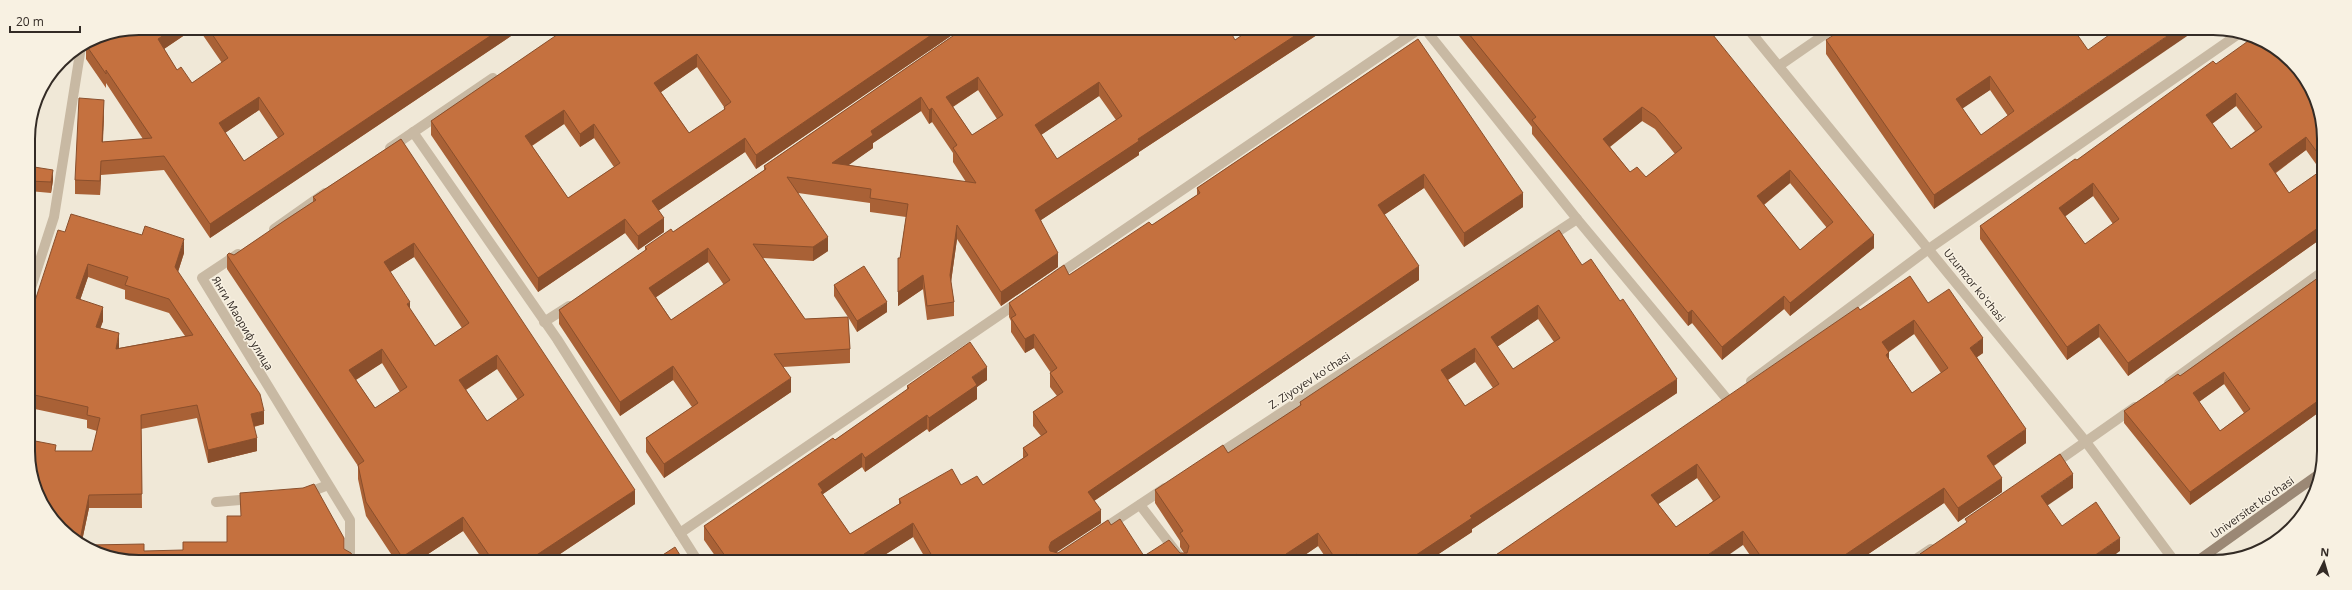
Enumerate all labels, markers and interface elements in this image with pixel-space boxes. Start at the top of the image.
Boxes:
scale bar [10,8,80,34]
text: 20 m [16,13,44,30]
street label: Uzumzor koʻchasi [1941,245,2009,325]
street label: Янги Маориф улица [209,273,277,373]
street label: Z. Ziyoyev ko'chasi [1265,348,1353,412]
street label: Universitet kо‘chasi [2207,472,2297,542]
north arrow [2304,542,2344,582]
text: N [2320,544,2330,559]

